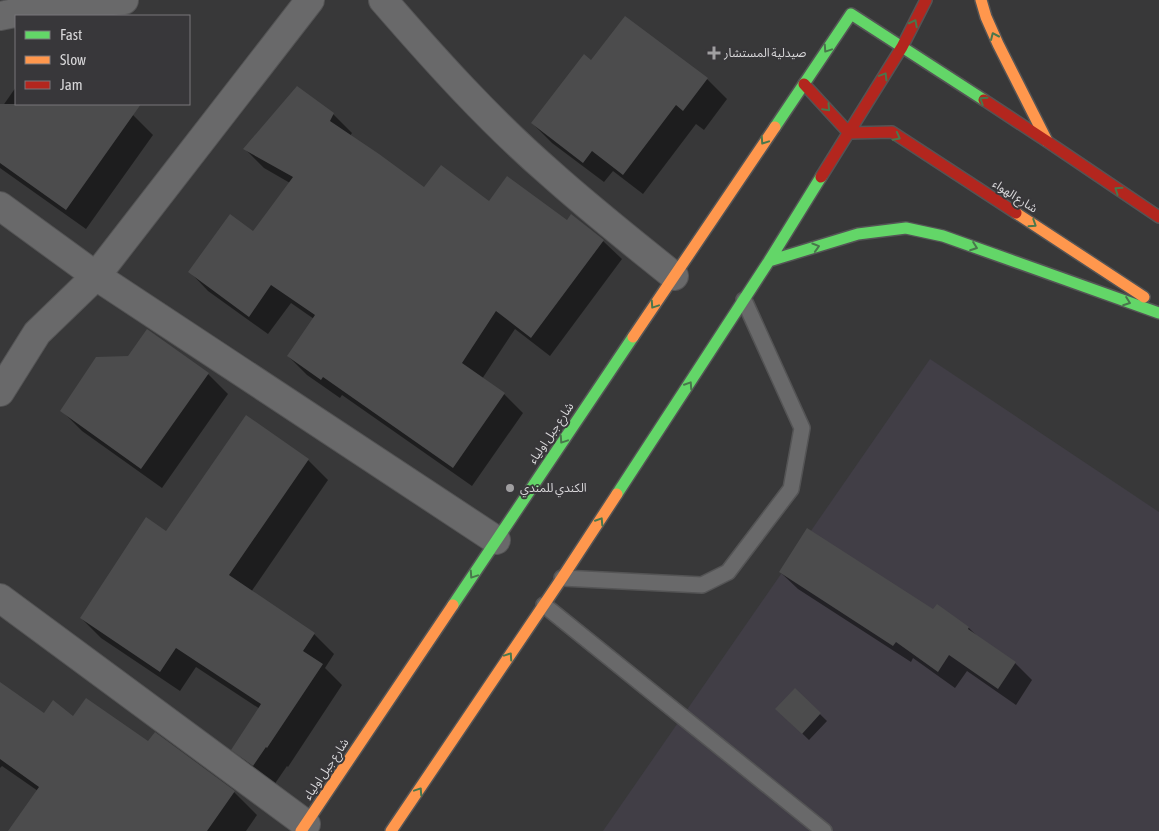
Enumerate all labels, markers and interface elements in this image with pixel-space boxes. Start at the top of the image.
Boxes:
legend [15,15,190,105]
one-way arrow [908,20,918,29]
text: Fast [60,26,82,43]
one-way arrow [990,32,1001,41]
one-way arrow [824,43,833,52]
place label: صيدلية المستشار [723,46,807,60]
marker: صيدلية المستشار [708,47,720,59]
text: Slow [60,51,86,68]
one-way arrow [878,73,888,82]
text: Jam [60,76,83,93]
one-way arrow [979,97,989,106]
one-way arrow [821,103,830,112]
one-way arrow [892,130,901,140]
one-way arrow [761,136,771,145]
street label: شارع الهواء [989,176,1040,217]
one-way arrow [1115,187,1124,196]
one-way arrow [1028,218,1037,228]
one-way arrow [969,241,977,251]
one-way arrow [811,242,820,252]
one-way arrow [1122,296,1130,306]
one-way arrow [651,299,660,309]
one-way arrow [682,381,692,390]
street label: شارع جبل اولياء [525,400,578,467]
one-way arrow [560,434,569,443]
place label: الكندي للمندي [520,481,587,498]
marker: الكندي للمندي [504,482,516,494]
one-way arrow [594,517,603,526]
one-way arrow [470,569,479,578]
one-way arrow [503,652,513,661]
street label: شارع جبل اولياء [300,736,353,803]
one-way arrow [412,787,422,796]

